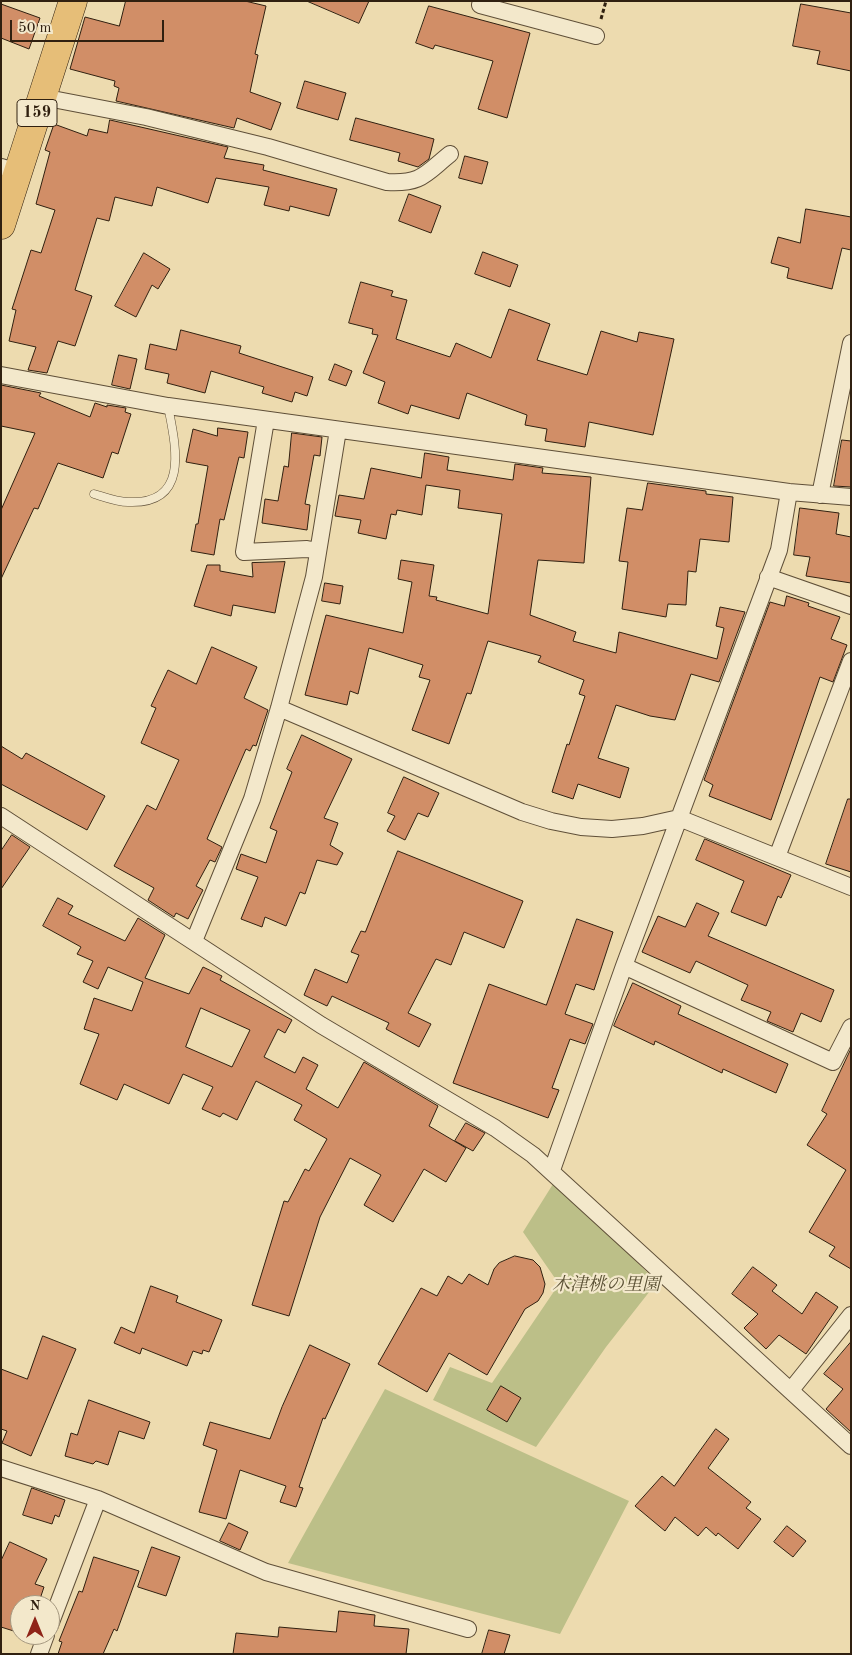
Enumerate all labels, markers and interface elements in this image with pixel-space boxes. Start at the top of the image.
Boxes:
scale bar [12,10,166,42]
text: 50 m [18,21,52,36]
road number: 159 [17,100,57,126]
park label: 木津桃の里園 [552,1274,660,1296]
north arrow [10,1595,60,1645]
text: N [30,1599,40,1613]

